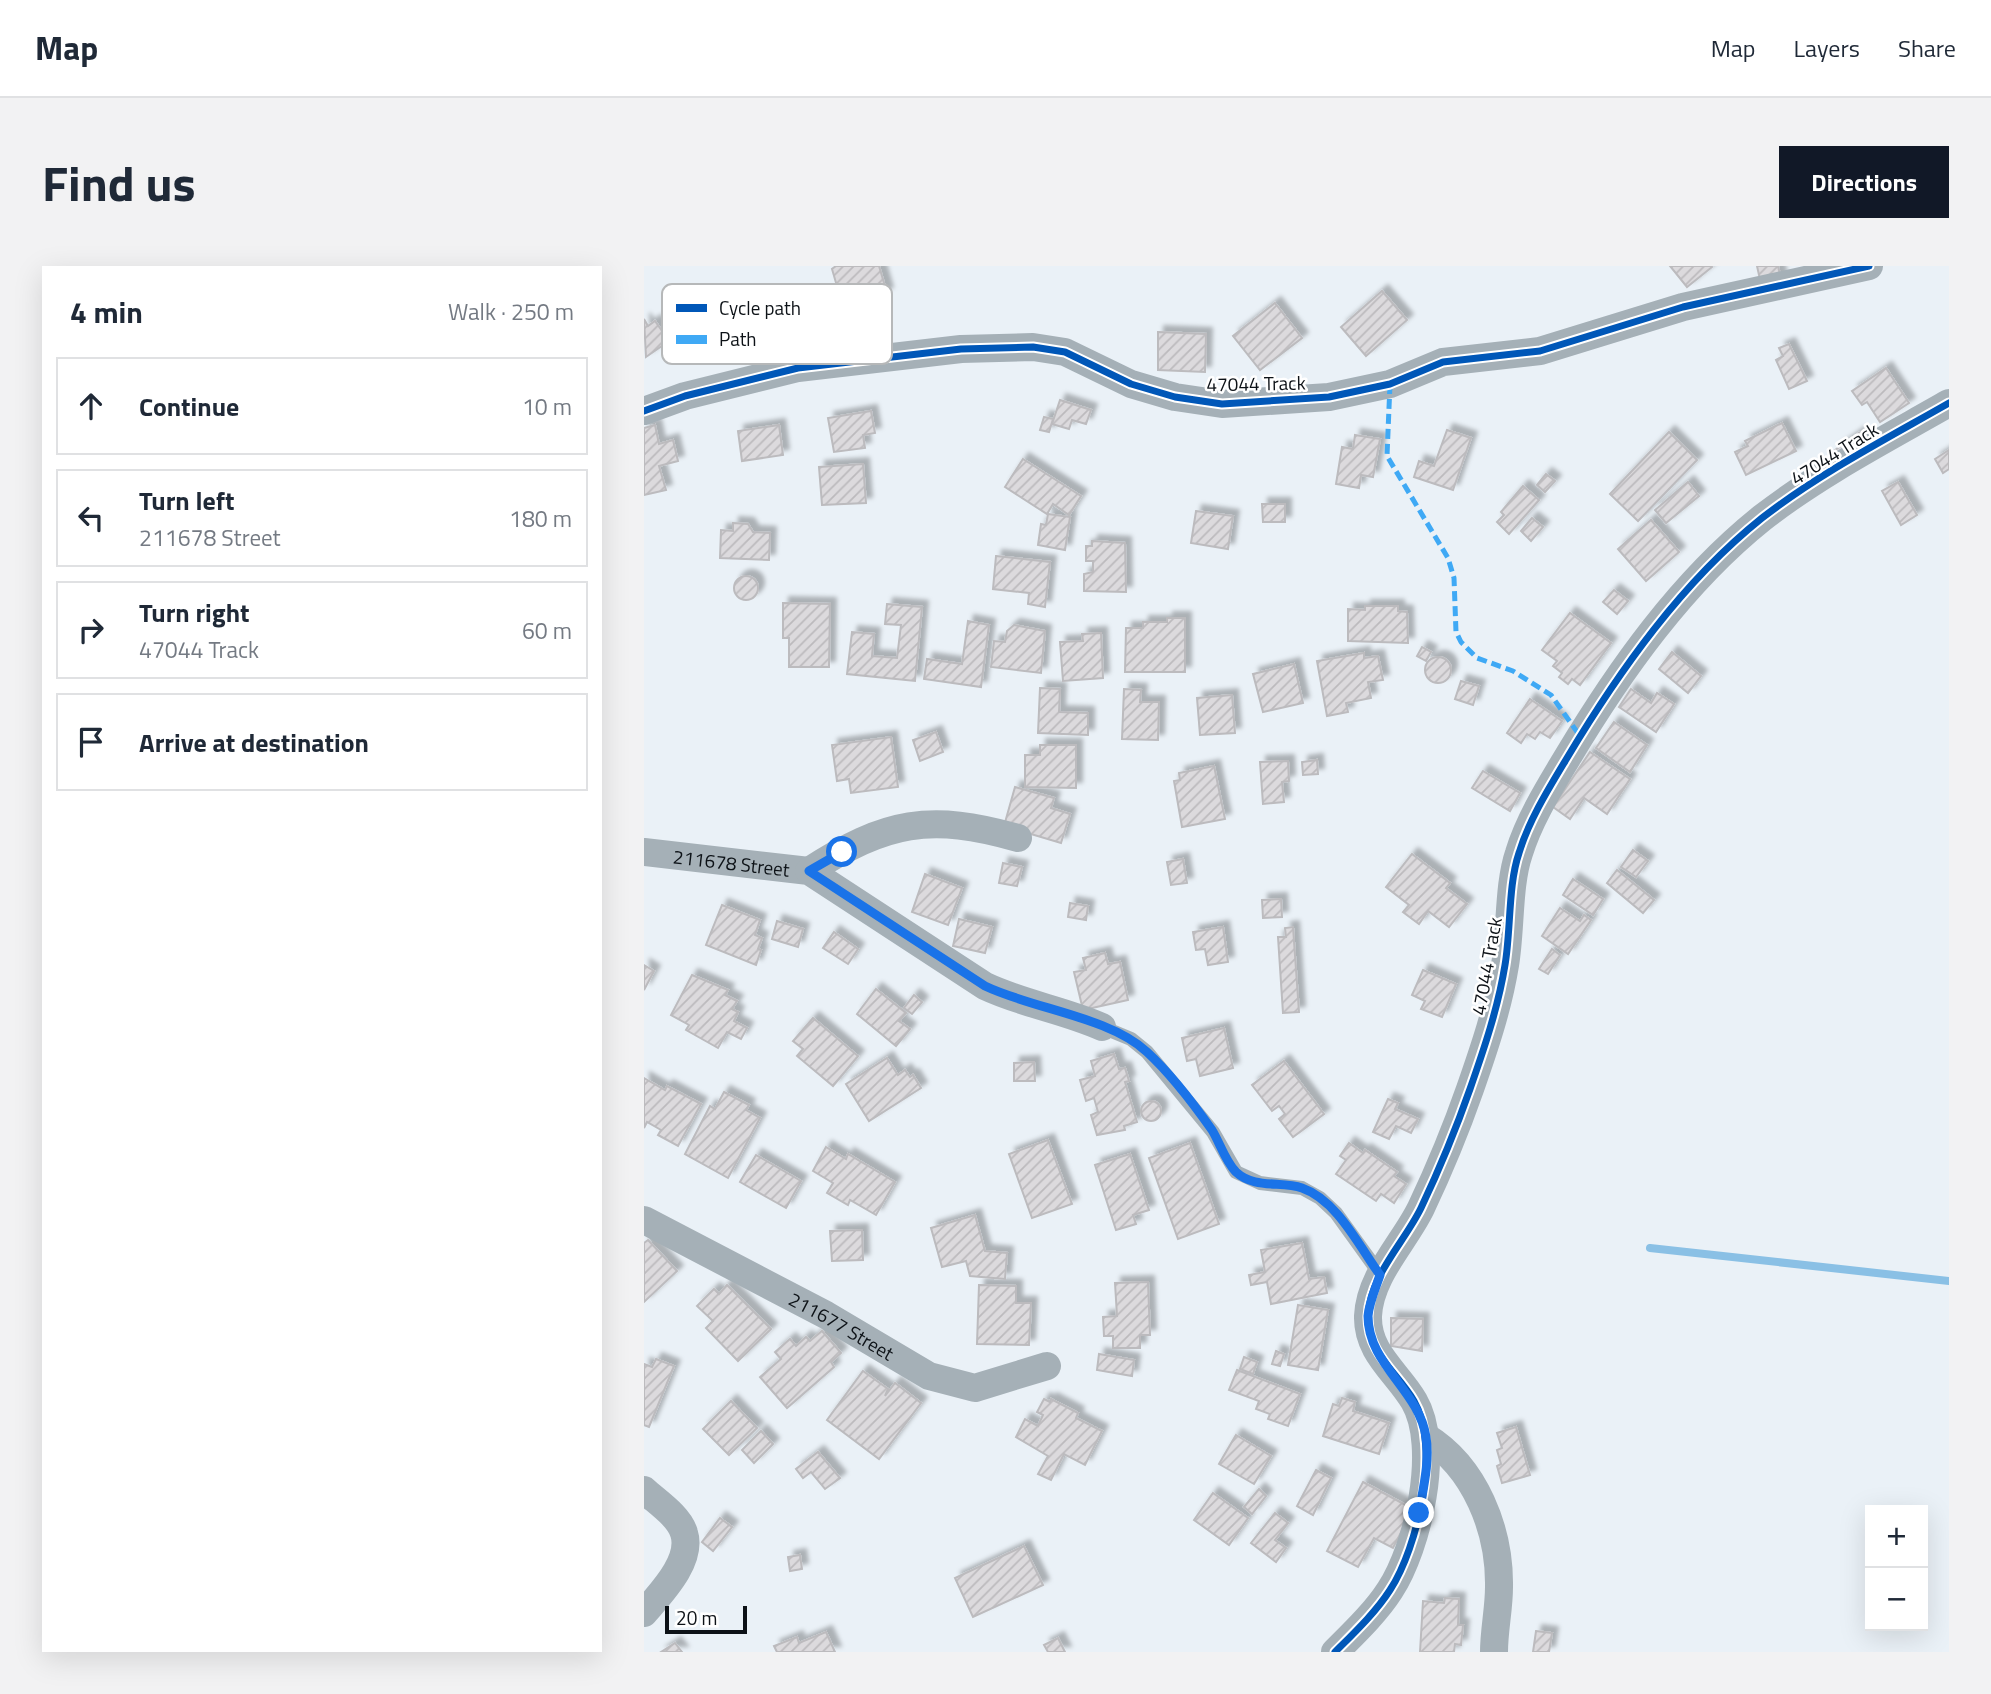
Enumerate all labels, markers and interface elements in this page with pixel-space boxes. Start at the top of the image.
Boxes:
text: Map [35,23,98,73]
text: Map [1711,30,1756,66]
text: Layers [1794,30,1860,66]
text: Share [1898,30,1956,66]
text: Find us [42,145,196,220]
button: Directions [1779,146,1949,218]
legend [662,284,892,364]
text: 4 min [70,289,143,335]
text: Cycle path [719,293,801,322]
text: Walk · 250 m [448,294,574,329]
text: Path [719,324,757,353]
street label: 47044 Track [1206,368,1306,398]
icon: ahead [72,387,110,425]
text: Continue [139,387,239,426]
text: 10 m [522,389,572,424]
street label: 47044 Track [1784,414,1884,492]
text: Turn left [139,481,234,520]
icon: left [72,499,110,537]
text: 180 m [509,501,572,536]
text: 211678 Street [139,520,281,555]
text: Turn right [139,593,250,632]
icon: right [72,611,110,649]
text: 60 m [522,613,572,648]
text: 47044 Track [139,632,259,667]
icon: arrive [72,723,110,761]
text: Arrive at destination [139,723,369,762]
route start [826,836,857,867]
street label: 211678 Street [672,841,792,883]
street label: 47044 Track [1463,915,1509,1017]
street label: 211677 Street [784,1284,900,1367]
route end [1403,1497,1434,1528]
map controls [1865,1505,1928,1631]
button: + [1865,1505,1928,1568]
button: − [1865,1568,1928,1631]
scale bar [665,1603,747,1635]
text: 20 m [676,1603,717,1632]

